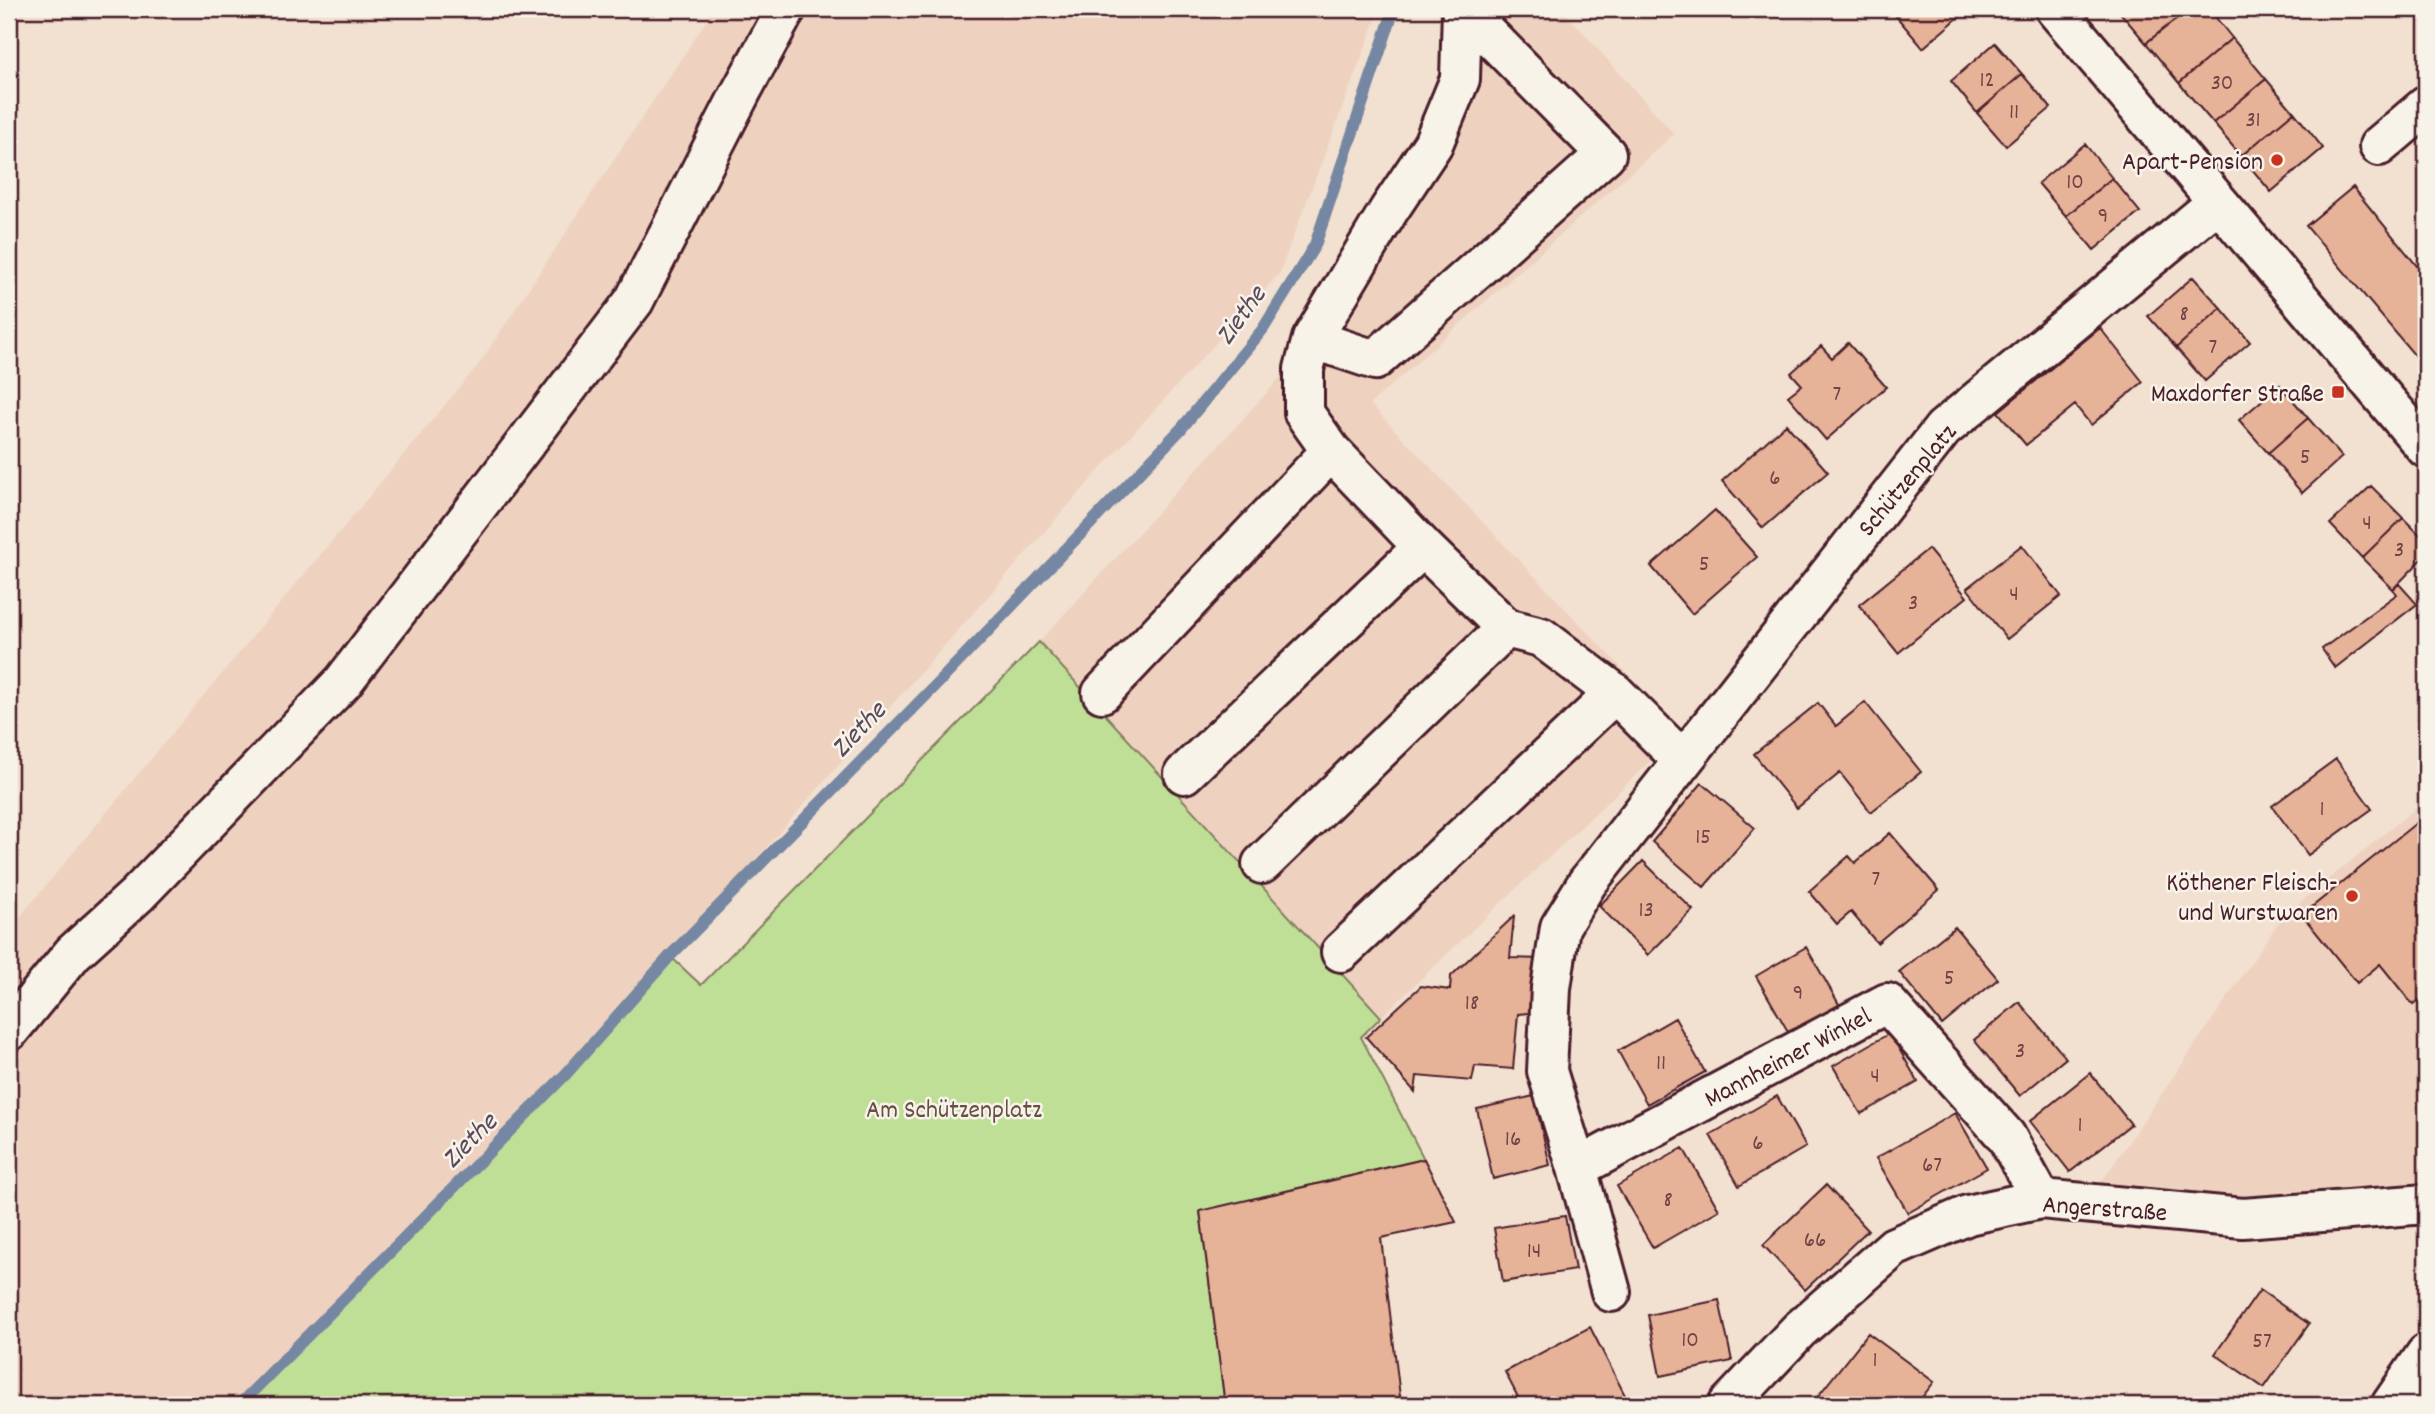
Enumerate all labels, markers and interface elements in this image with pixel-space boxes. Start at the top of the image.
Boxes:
house number: 12 [1979,65,1995,98]
house number: 30 [2211,68,2233,101]
house number: 11 [2009,97,2019,130]
house number: 31 [2245,105,2261,138]
place label: Apart-Pension [2122,145,2263,182]
marker: Apart-Pension [2269,152,2285,168]
house number: 10 [2066,167,2084,200]
house number: 9 [2098,201,2108,234]
water label: Ziethe [1208,277,1279,355]
house number: 8 [2179,299,2189,332]
house number: 7 [2209,332,2217,365]
place label: Maxdorfer Straße [2151,377,2324,414]
house number: 7 [1833,379,1841,412]
marker: Maxdorfer Straße [2330,384,2346,400]
street label: Schützenplatz [1850,416,1967,546]
house number: 5 [2300,442,2310,475]
house number: 6 [1769,463,1781,496]
house number: 4 [2362,508,2372,541]
house number: 3 [2394,535,2404,568]
house number: 5 [1699,549,1709,582]
house number: 4 [2009,579,2019,612]
house number: 3 [1908,588,1918,621]
water label: Ziethe [824,693,899,769]
house number: 1 [2319,794,2325,827]
house number: 15 [1695,822,1711,855]
house number: 7 [1872,864,1880,897]
place label: Köthener Fleisch- und Wurstwaren [2166,866,2338,933]
marker: Köthener Fleisch- und Wurstwaren [2344,888,2360,904]
house number: 13 [1638,895,1654,928]
house number: 5 [1944,963,1954,996]
house number: 9 [1793,978,1803,1011]
house number: 18 [1465,988,1479,1021]
street label: Mannheimer Winkel [1699,999,1879,1119]
house number: 3 [2015,1036,2025,1069]
house number: 11 [1656,1048,1666,1081]
house number: 4 [1870,1061,1880,1094]
park label: Am Schützenplatz [866,1093,1042,1130]
water label: Ziethe [434,1104,510,1180]
house number: 1 [2077,1110,2083,1143]
house number: 16 [1505,1124,1521,1157]
house number: 6 [1752,1128,1764,1161]
house number: 67 [1922,1150,1942,1183]
house number: 8 [1663,1185,1673,1218]
street label: Angerstraße [2041,1188,2168,1233]
house number: 66 [1804,1225,1826,1258]
house number: 14 [1527,1236,1541,1269]
house number: 10 [1681,1325,1699,1358]
house number: 57 [2252,1326,2272,1359]
house number: 1 [1872,1345,1878,1378]

